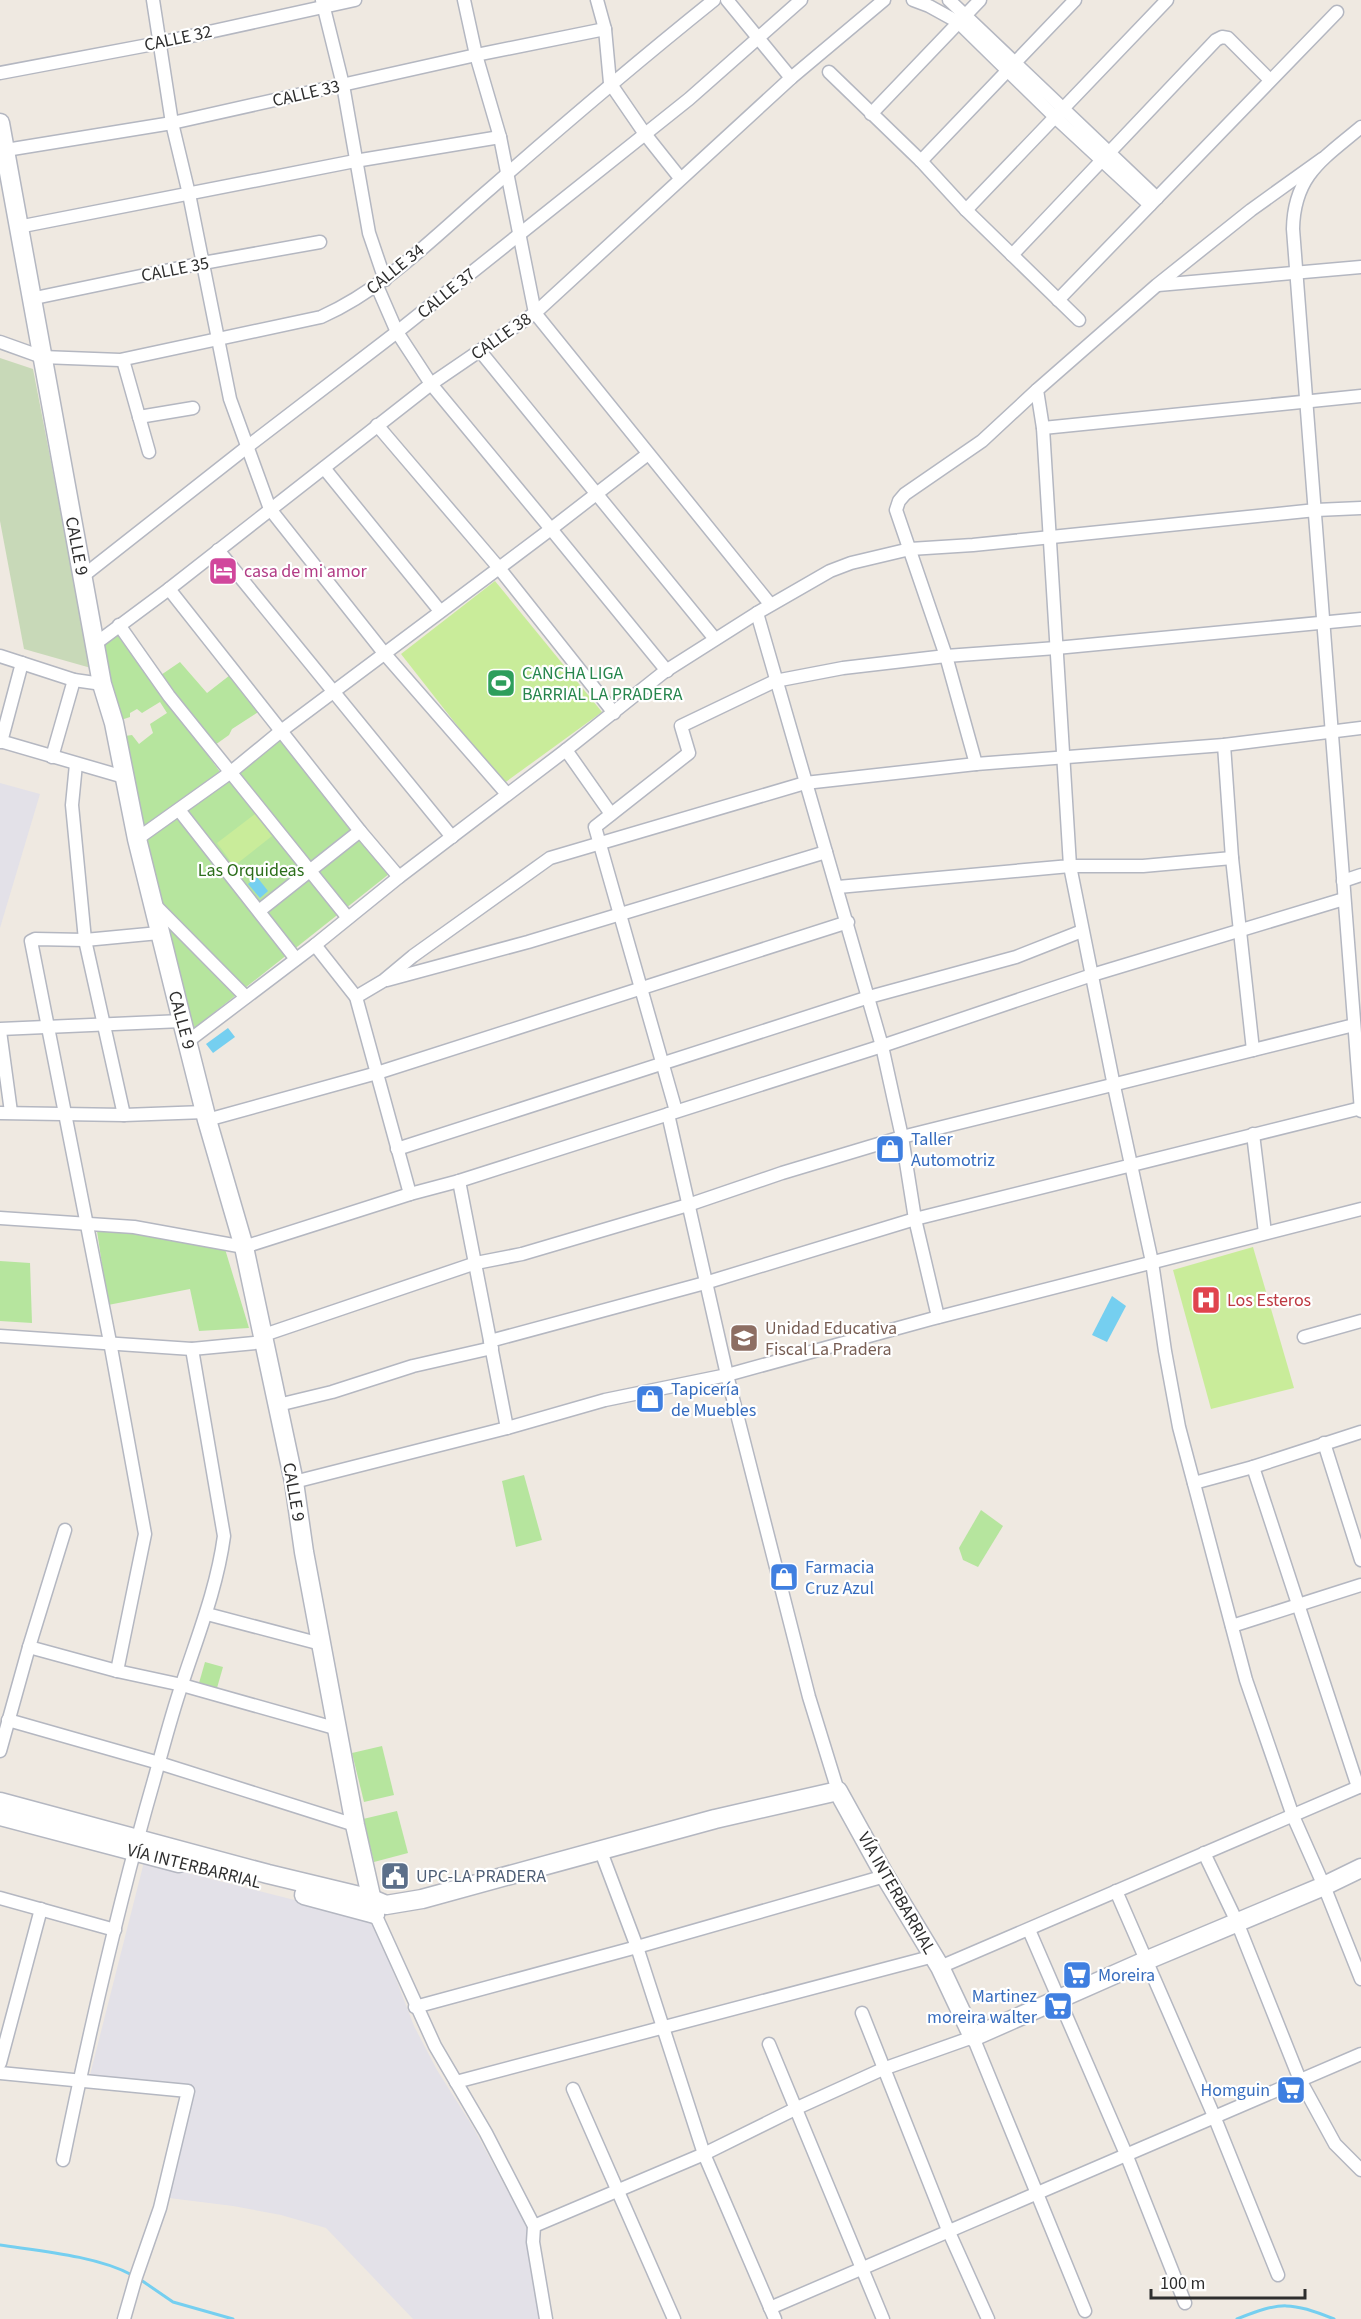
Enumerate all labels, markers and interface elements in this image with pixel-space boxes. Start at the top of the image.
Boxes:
street label: CALLE 32 [142,19,214,58]
street label: CALLE 33 [270,74,342,113]
street label: CALLE 34 [361,238,430,301]
street label: CALLE 35 [139,251,211,288]
street label: CALLE 37 [412,262,481,325]
street label: CALLE 38 [466,306,537,366]
street label: CALLE 9 [59,514,94,578]
hotel icon: casa de mi amor [207,555,239,587]
place label: casa de mi amor [244,559,368,584]
place label: CANCHA LIGA BARRIAL LA PRADERA [522,661,683,707]
sports icon: CANCHA LIGA BARRIAL LA PRADERA [485,667,517,699]
park label: Las Orquideas [198,858,304,883]
street label: CALLE 9 [162,988,201,1052]
place label: Taller Automotriz [911,1127,995,1173]
shop icon: Taller Automotriz [874,1133,906,1165]
hospital icon: Los Esteros [1190,1284,1222,1316]
place label: Los Esteros [1227,1288,1311,1313]
place label: Unidad Educativa Fiscal La Pradera [765,1316,897,1362]
school or university icon: Unidad Educativa Fiscal La Pradera [728,1322,760,1354]
place label: Tapicería de Muebles [671,1377,756,1423]
shop icon: Tapicería de Muebles [634,1383,666,1415]
street label: CALLE 9 [276,1461,311,1524]
place label: Farmacia Cruz Azul [805,1555,874,1601]
shop icon: Farmacia Cruz Azul [768,1561,800,1593]
street label: VÍA INTERBARRIAL [851,1828,942,1959]
street label: VÍA INTERBARRIAL [124,1838,264,1895]
public building icon: UPC-LA PRADERA [379,1860,411,1892]
place label: UPC-LA PRADERA [416,1864,546,1889]
supermarket icon: Moreira [1061,1959,1093,1991]
place label: Moreira [1098,1963,1155,1988]
place label: Martinez moreira walter [927,1984,1038,2030]
supermarket icon: Martinez moreira walter [1042,1990,1074,2022]
supermarket icon: Homguin [1275,2074,1307,2106]
place label: Homguin [1200,2078,1270,2103]
scale bar [1151,2262,1306,2300]
text: 100 m [1160,2271,1205,2296]

